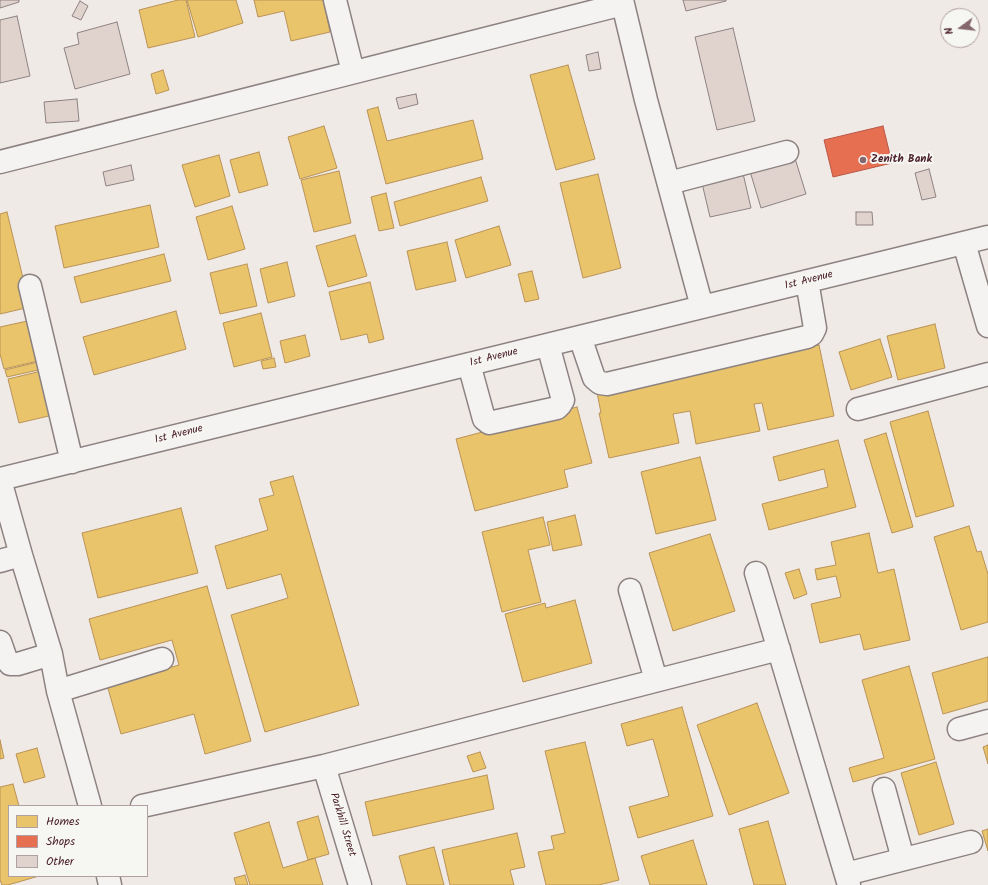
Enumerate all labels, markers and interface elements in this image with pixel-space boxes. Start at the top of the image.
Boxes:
north arrow [940,8,980,48]
text: N [940,25,959,37]
place label: Zenith Bank [871,153,932,167]
marker: Zenith Bank [858,155,868,165]
street label: 1st Avenue [784,269,834,293]
street label: 1st Avenue [469,346,519,370]
street label: 1st Avenue [154,423,204,447]
street label: Parkhill Street [326,791,358,859]
legend [8,805,148,877]
text: Homes [46,812,80,831]
text: Shops [46,832,75,851]
text: Other [46,852,74,871]

